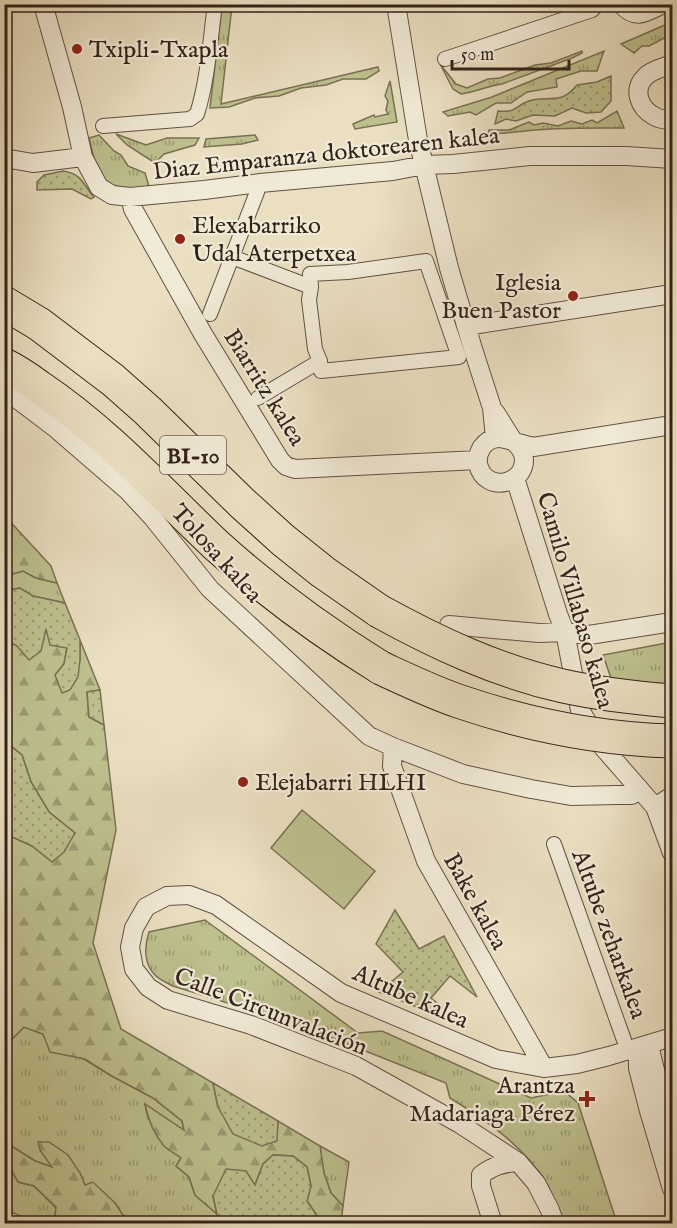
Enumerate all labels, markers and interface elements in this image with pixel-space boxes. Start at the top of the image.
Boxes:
scale bar [452,33,569,71]
place label: Txipli-Txapla [89,35,229,66]
marker: Txipli-Txapla [70,42,84,56]
text: 50 m [461,44,494,67]
street label: Diaz Emparanza doktorearen kalea [151,121,502,188]
place label: Elexabarriko Udal Aterpetxea [192,211,357,270]
marker: Elexabarriko Udal Aterpetxea [173,232,187,246]
place label: Iglesia Buen Pastor [441,268,562,327]
marker: Iglesia Buen Pastor [566,289,580,303]
street label: Biarritz kalea [216,323,312,453]
road number: BI-10 [160,436,226,474]
street label: Camilo Villabaso kalea [529,489,620,713]
street label: Tolosa kalea [163,498,269,610]
place label: Elejabarri HLHI [255,768,426,799]
marker: Elejabarri HLHI [236,775,250,789]
street label: Altube zeharkalea [563,845,654,1024]
street label: Bake kalea [435,848,514,956]
street label: Altube kalea [347,958,474,1037]
street label: Calle Circunvalación [169,961,372,1064]
place label: Arantza Madariaga Pérez [409,1071,576,1130]
marker: Arantza Madariaga Pérez [580,1092,594,1106]

